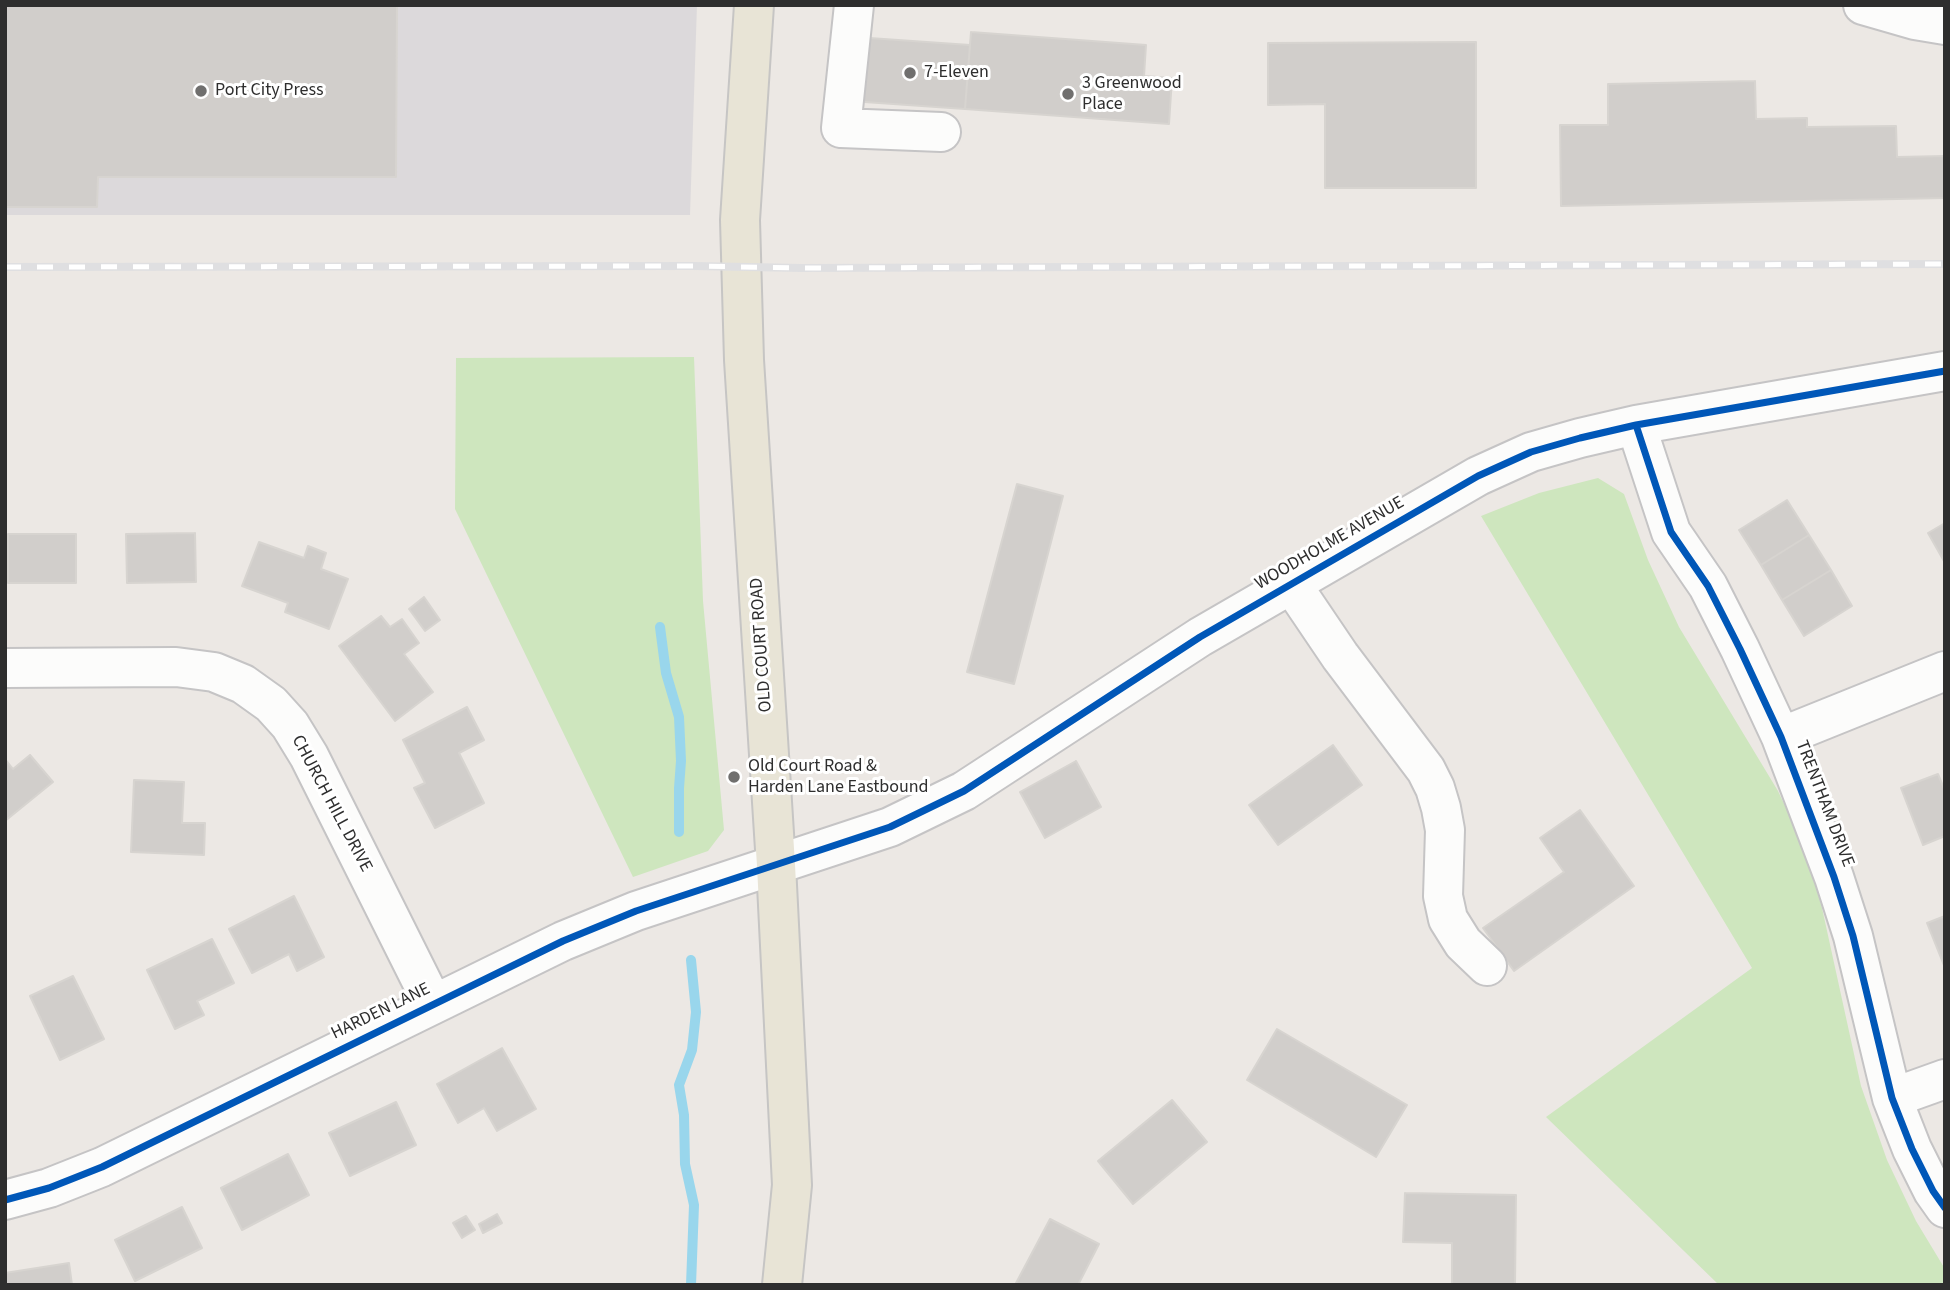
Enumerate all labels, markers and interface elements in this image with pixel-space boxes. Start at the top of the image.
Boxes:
place label: 7-Eleven [924,62,989,84]
marker: 7-Eleven [902,65,918,81]
place label: 3 Greenwood Place [1082,73,1182,116]
place label: Port City Press [215,80,324,102]
marker: Port City Press [193,83,209,99]
marker: 3 Greenwood Place [1060,86,1076,102]
street label: WOODHOLME AVENUE [1252,492,1408,596]
street label: OLD COURT ROAD [747,577,777,713]
street label: CHURCH HILL DRIVE [286,732,376,876]
street label: TRENTHAM DRIVE [1790,738,1858,870]
place label: Old Court Road & Harden Lane Eastbound [748,756,929,798]
marker: Old Court Road & Harden Lane Eastbound [726,769,742,785]
street label: HARDEN LANE [328,979,434,1045]

